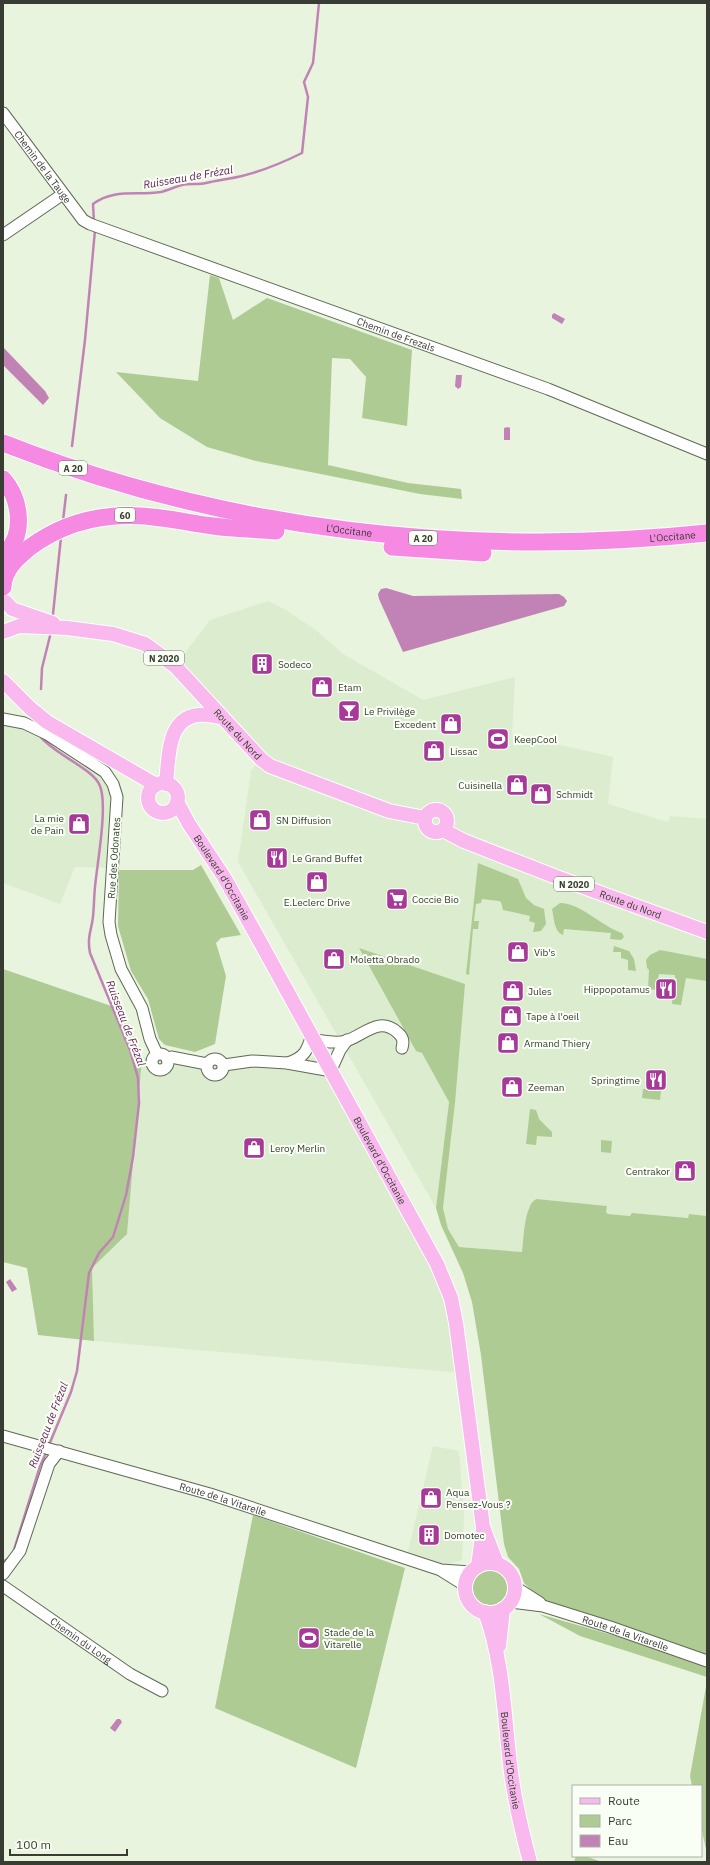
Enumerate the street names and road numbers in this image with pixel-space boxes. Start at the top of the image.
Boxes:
street label: Chemin de la Tauge [12,128,75,206]
street label: Chemin de Frezals [355,314,437,354]
road number: A 20 [59,461,87,475]
road number: 60 [115,508,135,522]
street label: L'Occitane [325,521,373,539]
street label: L'Occitane [649,528,697,545]
road number: A 20 [409,531,437,545]
road number: N 2020 [144,651,184,665]
street label: Route du Nord [211,706,265,762]
street label: Rue des Odonates [105,817,123,899]
street label: Boulevard d'Occitanie [191,832,254,923]
road number: N 2020 [554,877,594,891]
street label: Route du Nord [598,887,663,921]
street label: Boulevard d'Occitanie [351,1114,410,1207]
street label: Route de la Vitarelle [178,1479,269,1519]
street label: Route de la Vitarelle [581,1612,671,1654]
street label: Chemin du Long [48,1614,115,1666]
street label: Boulevard d'Occitanie [498,1711,524,1811]

